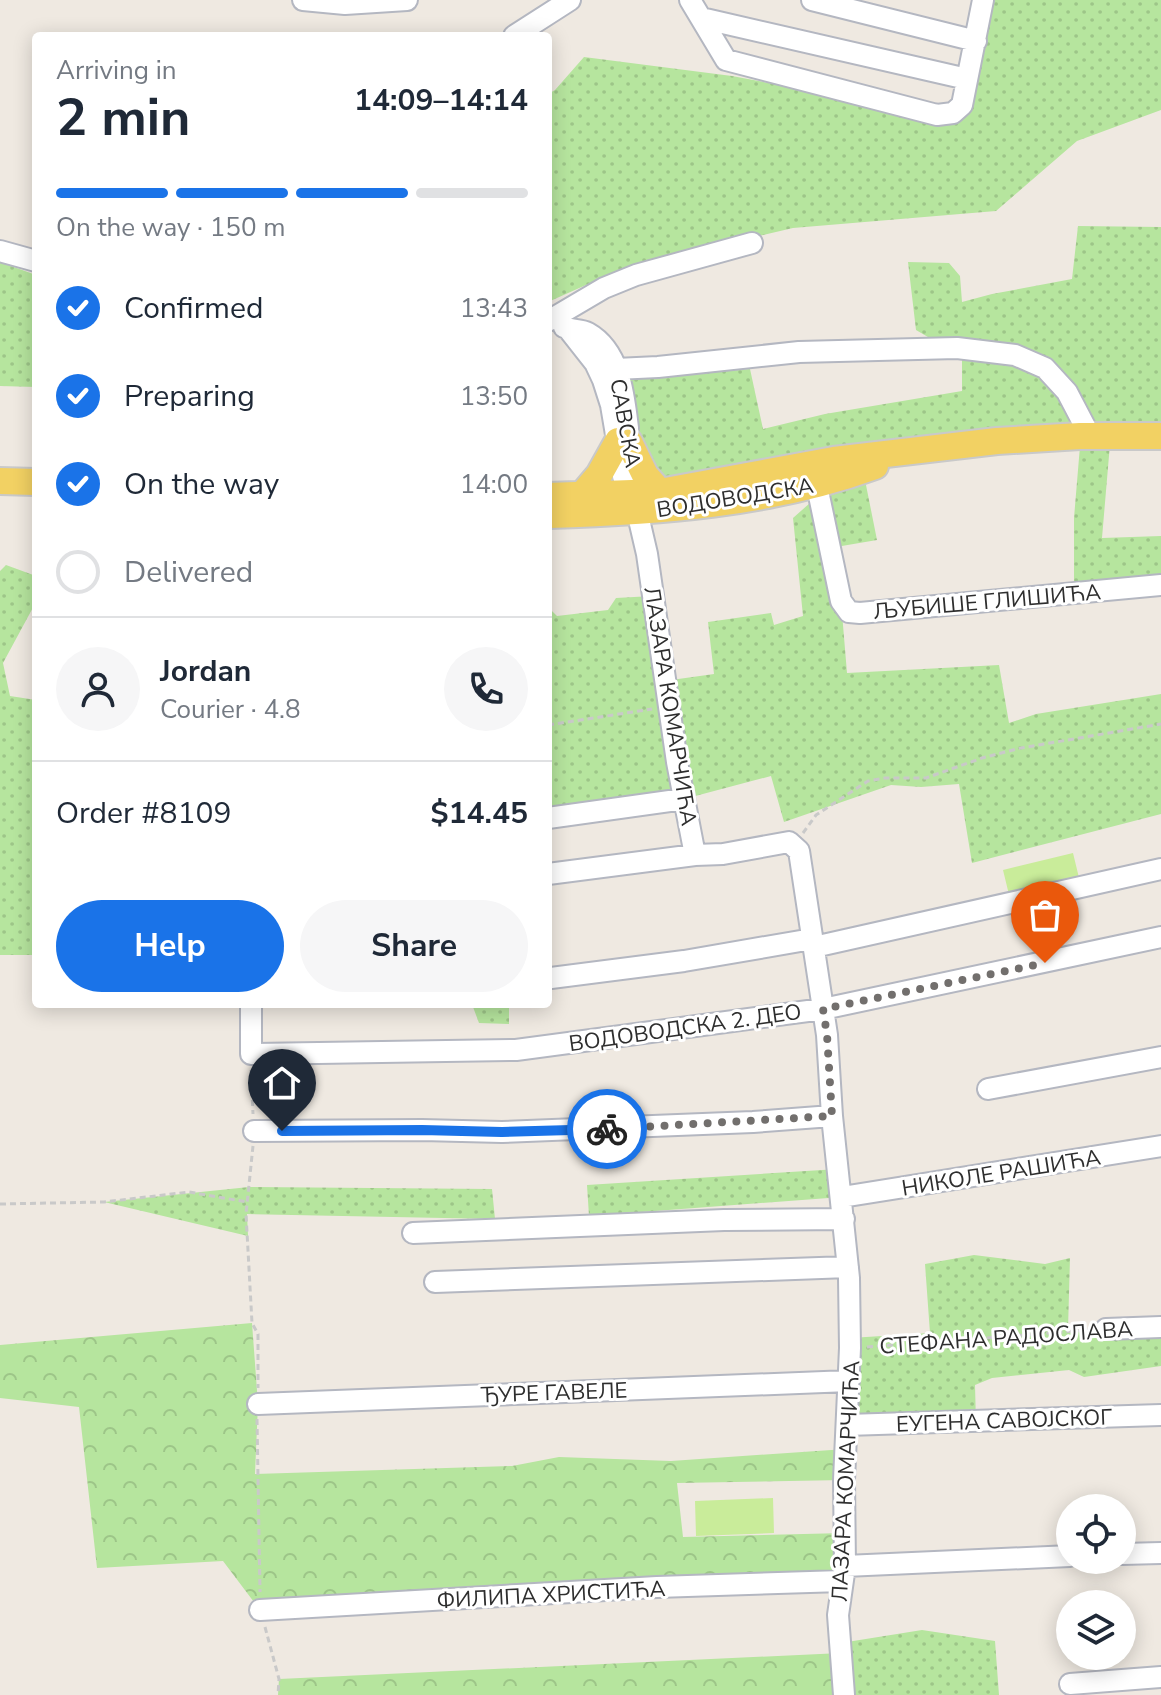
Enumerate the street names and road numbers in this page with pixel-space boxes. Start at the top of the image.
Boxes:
street label: САВСКА [602,376,648,470]
street label: ВОДОВОДСКА [655,471,816,525]
street label: ЉУБИШЕ ГЛИШИЋА [872,577,1102,627]
street label: ЛАЗАРА КОМАРЧИЋА [636,584,704,828]
street label: ВОДОВОДСКА 2. ДЕО [567,997,803,1059]
street label: НИКОЛЕ РАШИЋА [899,1142,1103,1204]
street label: СТЕФАНА РАДОСЛАВА [878,1314,1134,1362]
street label: ЛАЗАРА КОМАРЧИЋА [825,1360,867,1603]
street label: ЂУРЕ ГАВЕЛЕ [480,1375,628,1411]
street label: ЕУГЕНА САВОЈСКОГ [895,1402,1113,1440]
street label: ФИЛИПА ХРИСТИЋА [436,1574,666,1616]

